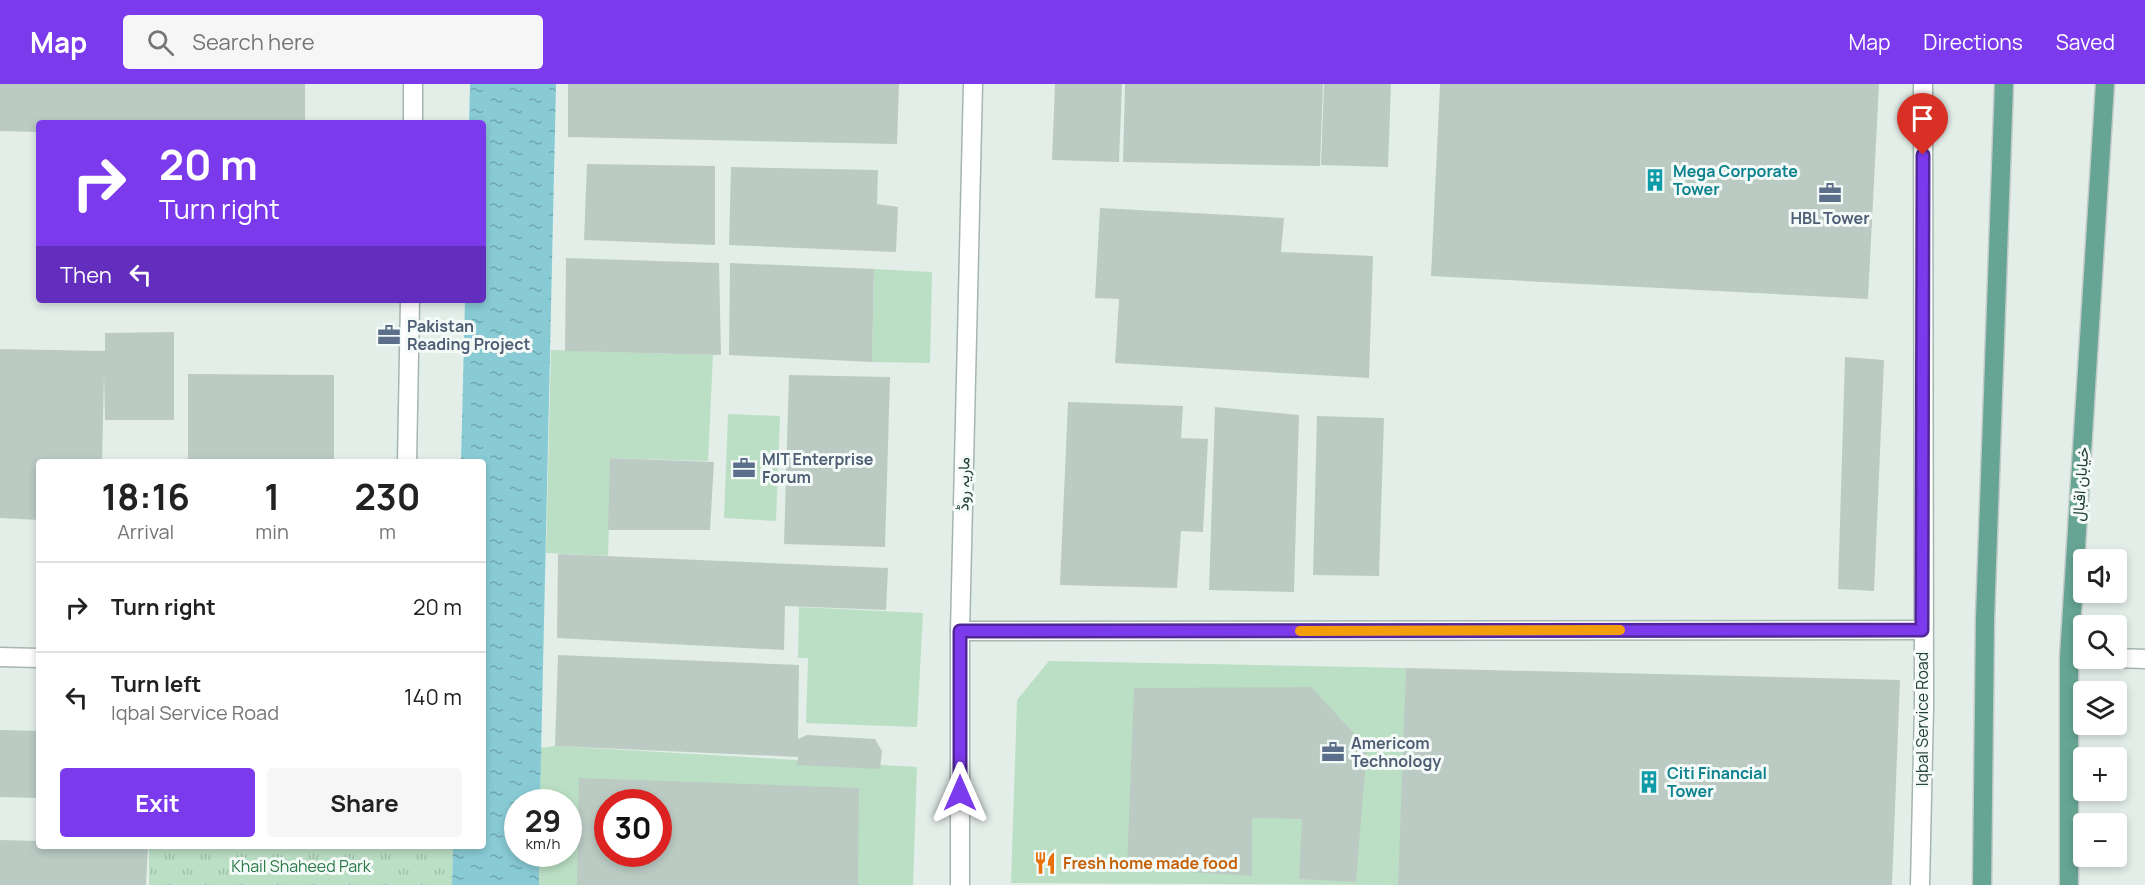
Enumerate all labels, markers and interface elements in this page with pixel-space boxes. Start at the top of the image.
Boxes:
search box [123,15,543,69]
text: Map [30,23,87,61]
icon: search [144,26,177,59]
text: Search here [192,27,315,57]
text: Map [1849,28,1890,56]
text: Directions [1923,28,2023,56]
text: Saved [2056,28,2115,56]
pin [1897,93,1948,155]
icon: arrive [1906,102,1939,135]
text: 20 m [159,135,258,193]
icon: right [60,144,138,222]
place label: Mega Corporate Tower [1673,160,1798,200]
building icon: Mega Corporate Tower [1642,167,1668,193]
office icon: HBL Tower [1817,180,1843,206]
text: Turn right [159,190,280,227]
place label: HBL Tower [1790,207,1870,229]
icon: left [124,258,157,291]
text: Then [60,260,112,290]
place label: Pakistan Reading Project [407,315,530,355]
office icon: Pakistan Reading Project [376,322,402,348]
street label: خیابان اقبال [2066,446,2094,522]
place label: MIT Enterprise Forum [762,448,874,488]
office icon: MIT Enterprise Forum [731,455,757,481]
street label: ماریہ روڈ [952,457,974,511]
text: 18:16 [102,472,190,521]
text: 1 [264,472,280,521]
text: 230 [354,472,420,521]
text: Arrival [117,518,174,545]
text: min [255,518,289,545]
text: m [379,518,396,545]
map controls [2073,549,2127,867]
button: sound [2073,549,2127,603]
icon: right [60,591,93,624]
text: Turn right [111,592,216,622]
text: 20 m [413,592,462,622]
button: search [2073,615,2127,669]
street label: Iqbal Service Road [1911,652,1933,786]
text: Turn left [111,669,201,699]
icon: left [60,681,93,714]
button: layers [2073,681,2127,735]
text: 140 m [404,682,462,712]
text: Iqbal Service Road [111,699,279,726]
place label: Americom Technology [1351,732,1441,772]
office icon: Americom Technology [1320,739,1346,765]
button: + [2073,747,2127,801]
position arrow [928,761,992,825]
place label: Citi Financial Tower [1667,762,1767,802]
button: Exit [60,768,255,837]
button: Share [267,768,462,837]
building icon: Citi Financial Tower [1636,769,1662,795]
speed limit sign: 30 [594,789,672,867]
text: 29 [525,800,561,841]
button: − [2073,813,2127,867]
text: km/h [526,833,560,854]
restaurant icon: Fresh home made food [1032,850,1058,876]
place label: Fresh home made food [1063,852,1238,874]
park label: Khail Shaheed Park [231,855,372,877]

